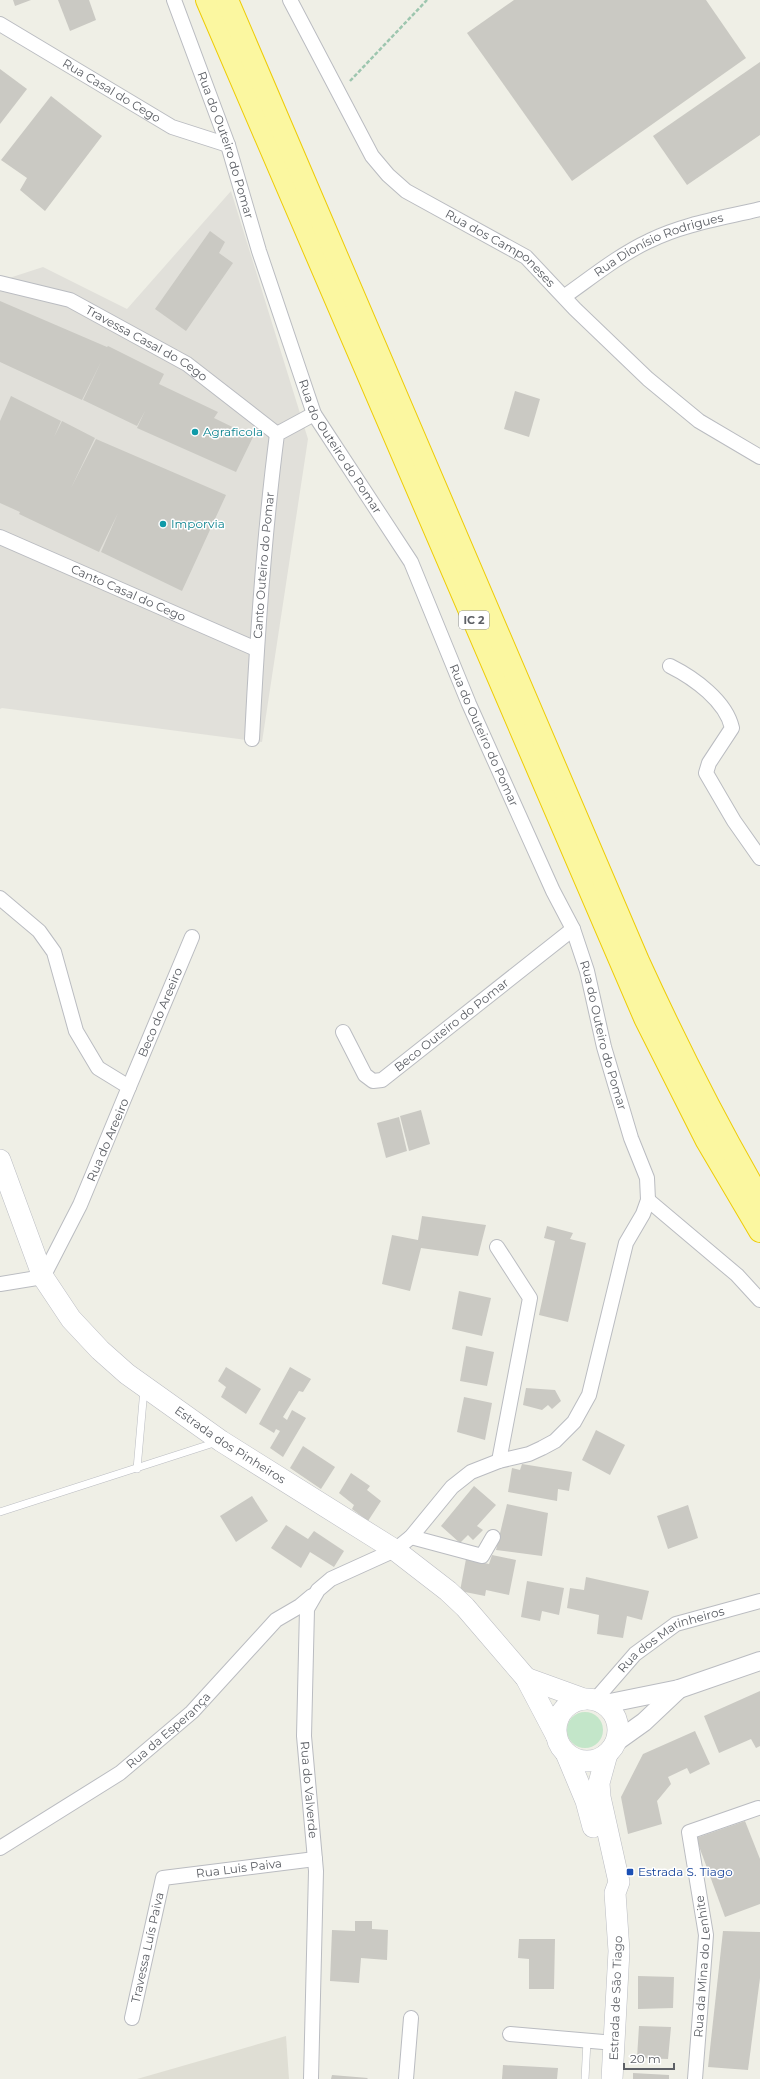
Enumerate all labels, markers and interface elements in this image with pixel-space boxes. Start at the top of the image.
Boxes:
street label: Rua Casal do Cego [60,55,164,126]
street label: Rua do Outeiro do Pomar [194,69,257,220]
street label: Rua dos Camponeses [443,206,559,290]
street label: Rua Dionísio Rodrigues [591,210,725,280]
street label: Travessa Casal do Cego [83,302,211,384]
street label: Rua do Outeiro do Pomar [296,377,385,517]
place label: Agraficola [203,424,263,439]
marker: Agraficola [190,427,200,437]
street label: Canto Outeiro do Pomar [250,491,277,639]
place label: Imporvia [171,516,225,531]
marker: Imporvia [158,519,168,529]
street label: Canto Casal do Cego [69,561,188,624]
road number: IC 2 [459,611,489,629]
street label: Rua do Outeiro do Pomar [446,662,522,809]
street label: Rua do Outeiro do Pomar [577,958,630,1112]
street label: Beco do Areeiro [134,965,185,1059]
street label: Beco Outeiro do Pomar [391,975,512,1074]
street label: Rua do Areeiro [83,1096,132,1184]
street label: Estrada dos Pinheiros [172,1403,289,1487]
street label: Rua dos Marinheiros [614,1603,726,1676]
street label: Rua da Esperança [123,1689,213,1772]
street label: Rua do Valverde [297,1740,321,1839]
street label: Rua Luis Paiva [195,1855,283,1881]
place label: Estrada S. Tiago [638,1864,733,1879]
marker: Estrada S. Tiago [625,1867,635,1877]
street label: Travessa Luís Paiva [128,1891,167,2004]
street label: Rua da Mina do Lenhite [690,1894,713,2038]
street label: Estrada de São Tiago [606,1935,625,2061]
scale bar [624,2045,674,2071]
text: 20 m [630,2051,661,2066]

